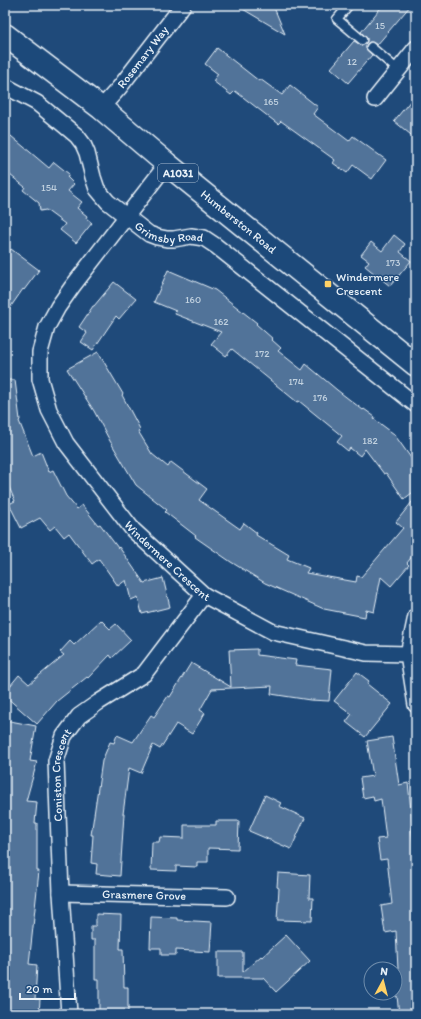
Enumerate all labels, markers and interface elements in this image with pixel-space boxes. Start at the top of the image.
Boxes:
house number: 15 [375,19,385,32]
street label: Rosemary Way [114,23,172,91]
house number: 12 [347,55,358,68]
house number: 165 [263,95,279,108]
road number: A1031 [158,164,198,182]
house number: 154 [41,181,57,194]
street label: Humberston Road [198,187,279,257]
street label: Grimsby Road [132,219,205,246]
house number: 173 [385,256,401,269]
place label: Windermere Crescent [336,270,399,298]
marker: Windermere Crescent [323,279,333,289]
house number: 160 [185,293,201,306]
house number: 162 [213,315,229,328]
house number: 172 [255,347,270,360]
house number: 174 [288,375,304,388]
house number: 176 [313,391,327,404]
house number: 182 [362,434,378,447]
street label: Windermere Crescent [121,518,213,604]
street label: Coniston Crescent [49,725,75,822]
street label: Grasmere Grove [102,887,186,903]
north arrow [363,961,403,1001]
text: N [380,965,389,978]
scale bar [20,975,75,1001]
text: 20 m [26,982,53,996]

